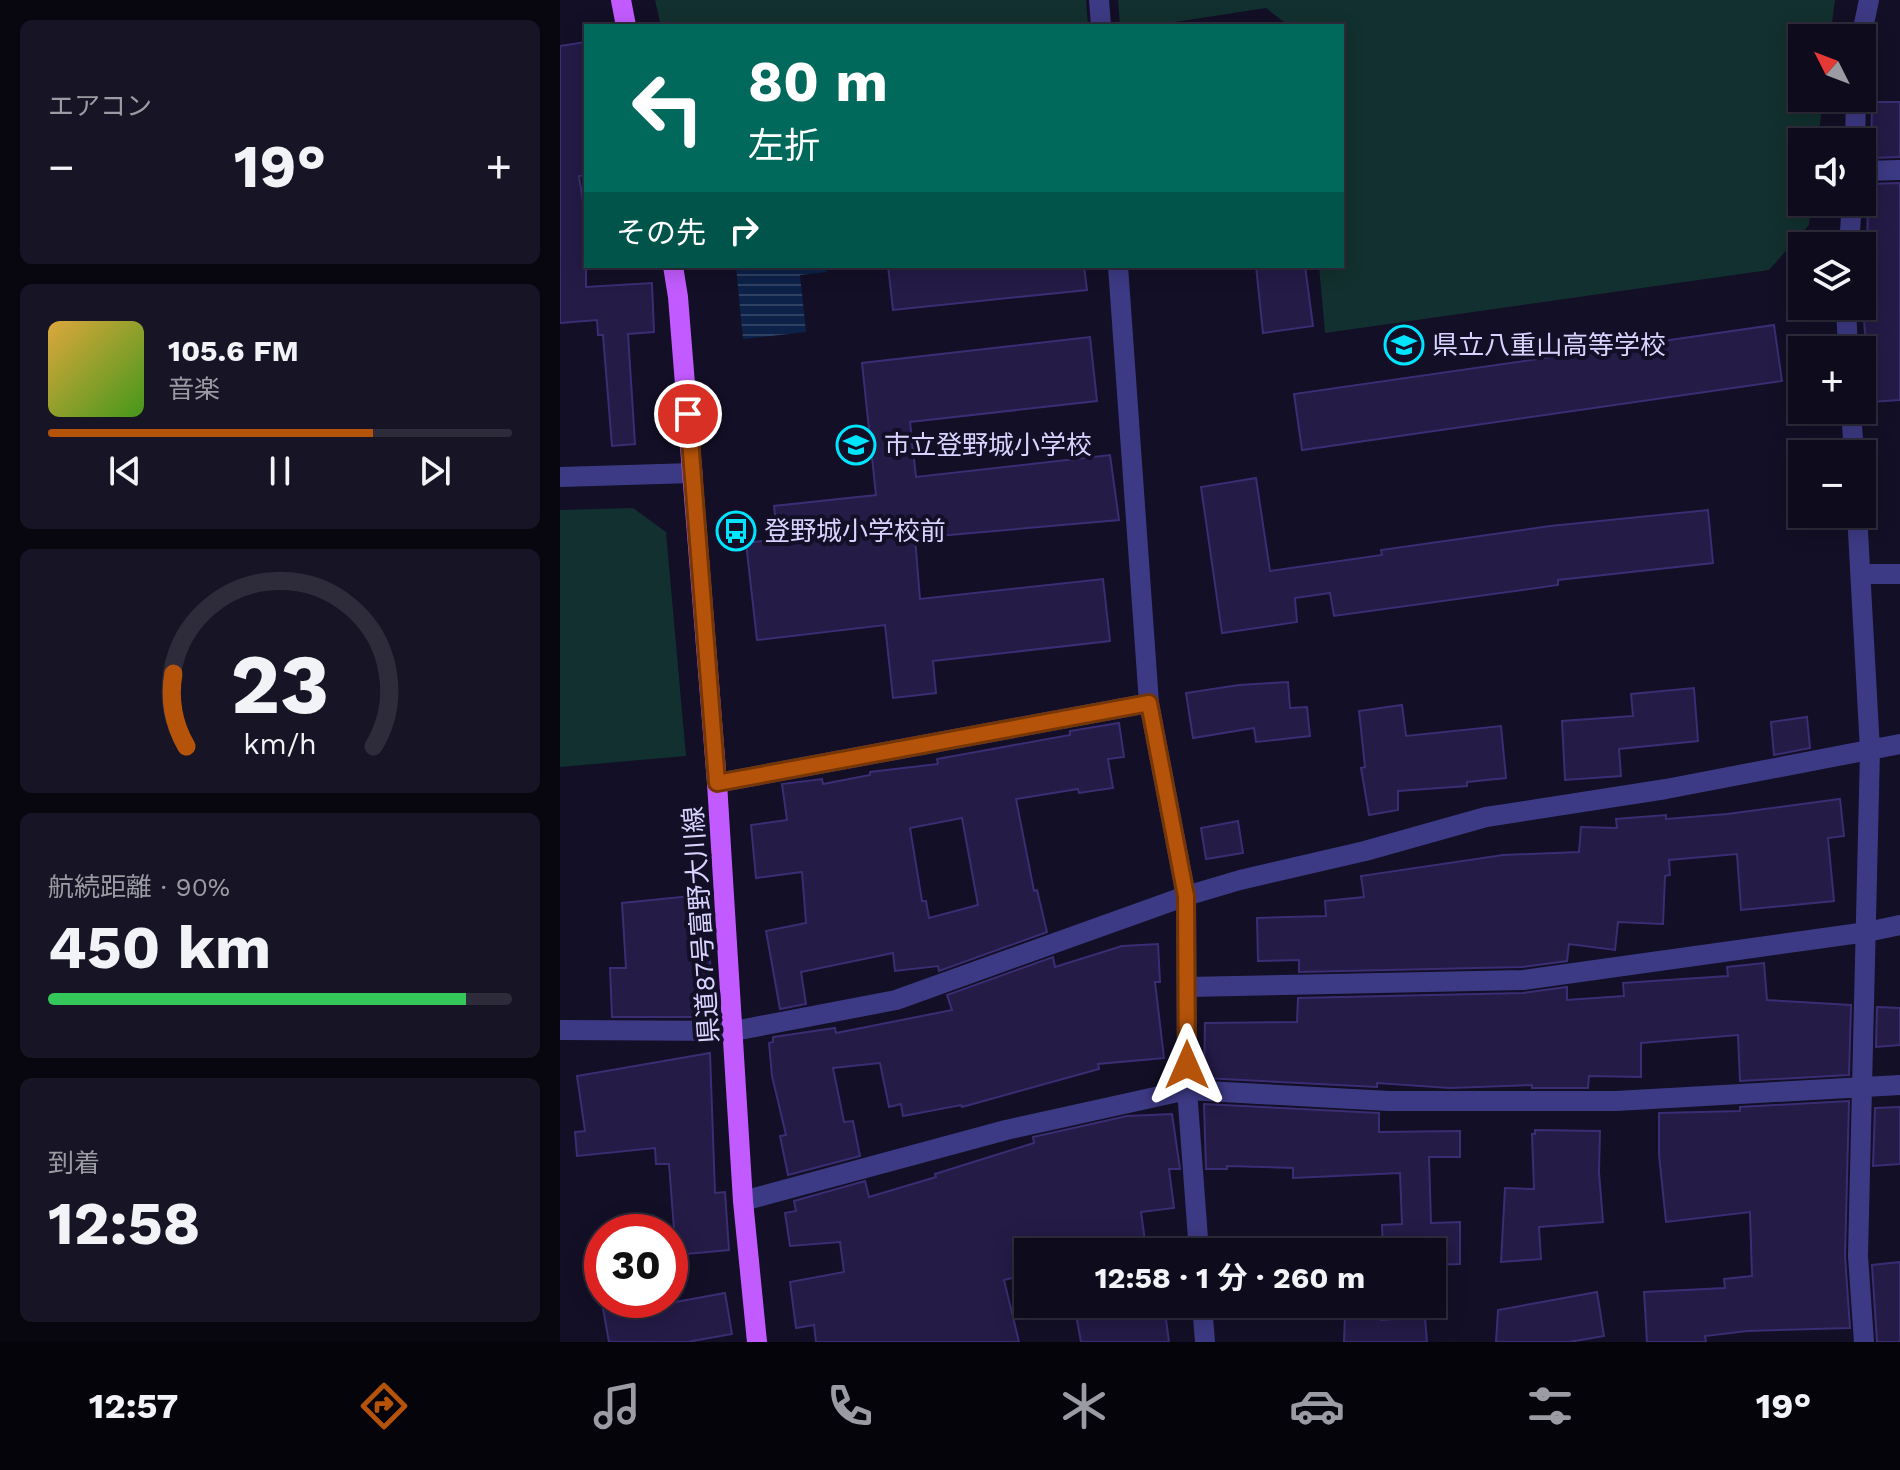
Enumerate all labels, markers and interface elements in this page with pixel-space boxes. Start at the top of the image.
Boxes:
north arrow [1788,24,1876,112]
map controls [1788,24,1876,528]
text: 80 m [748,49,888,115]
icon: left [616,56,720,160]
text: エアコン [48,91,152,121]
text: 左折 [748,125,820,167]
button: sound [1788,128,1876,216]
text: 19° [234,131,326,202]
text: − [48,141,75,193]
text: + [485,141,512,193]
icon: right [722,208,766,252]
text: その先 [616,215,706,250]
button: layers [1788,232,1876,320]
school or university icon: 県立八重山高等学校 [1383,324,1425,366]
place label: 県立八重山高等学校 [1432,330,1666,360]
text: 105.6 FM [168,333,299,368]
button: + [1788,336,1876,424]
text: 音楽 [168,374,220,404]
pin [654,380,722,448]
icon: arrive [666,392,710,436]
school or university icon: 市立登野城小学校 [835,424,877,466]
place label: 市立登野城小学校 [884,430,1092,460]
button: − [1788,440,1876,528]
icon: previous [103,449,147,493]
icon: pause [258,449,302,493]
icon: next [413,449,457,493]
bus stop icon: 登野城小学校前 [715,510,757,552]
place label: 登野城小学校前 [764,516,946,546]
text: 23 [231,636,329,733]
text: km/h [243,727,317,761]
street label: 県道87号富野大川線 [678,805,724,1045]
text: 航続距離 · 90% [48,872,230,902]
text: 450 km [48,912,271,983]
position arrow [1145,1023,1229,1107]
text: 到着 [48,1148,100,1178]
text: 12:58 [48,1188,200,1259]
speed limit sign: 30 [584,1214,688,1318]
text: 12:58 · 1 分 · 260 m [1095,1260,1365,1295]
icon: directions [356,1378,412,1434]
icon: music [589,1378,645,1434]
icon: phone [822,1378,878,1434]
icon: climate [1056,1378,1112,1434]
icon: car [1289,1378,1345,1434]
icon: filters [1522,1378,1578,1434]
text: 12:57 [89,1385,178,1427]
text: 19° [1756,1385,1811,1427]

